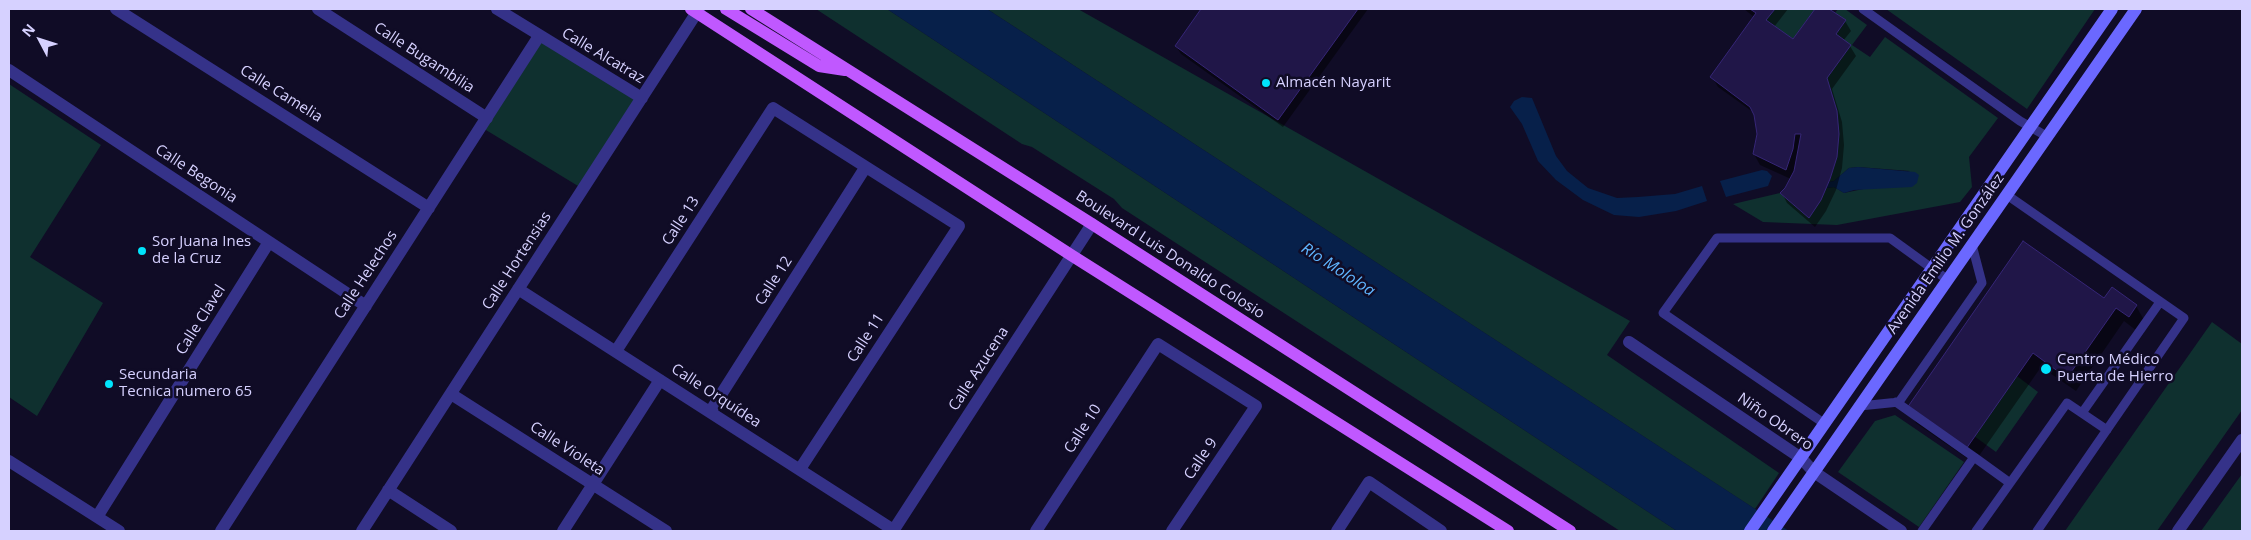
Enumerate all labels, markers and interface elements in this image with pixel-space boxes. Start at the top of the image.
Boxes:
north arrow [15,15,65,65]
street label: Calle Bugambilia [371,19,477,97]
text: N [17,20,39,41]
street label: Calle Alcatraz [558,24,648,88]
street label: Calle Camelia [237,62,325,126]
place label: Almacén Nayarit [1276,74,1391,92]
marker: Almacén Nayarit [1260,77,1272,89]
street label: Calle Begonia [152,141,240,207]
street label: Avenida Emilio M. González [1884,170,2008,338]
street label: Boulevard Luis Donaldo Colosio [1072,187,1268,323]
street label: Calle 13 [659,193,703,249]
street label: Calle Hortensias [479,209,555,313]
street label: Calle Helechos [331,227,401,323]
place label: Sor Juana Ines de la Cruz [152,233,251,268]
water label: Río Mololoa [1298,239,1378,301]
marker: Sor Juana Ines de la Cruz [136,245,148,257]
street label: Calle 12 [752,253,796,309]
street label: Calle Clavel [172,282,230,358]
street label: Calle 11 [844,310,888,366]
street label: Calle Azucena [945,324,1013,414]
place label: Centro Médico Puerta de Hierro [2057,351,2173,386]
street label: Calle Orquídea [668,360,764,432]
marker: Centro Médico Puerta de Hierro [2039,362,2053,376]
place label: Secundaria Tecnica numero 65 [119,366,252,401]
marker: Secundaria Tecnica numero 65 [103,378,115,390]
street label: Niño Obrero [1734,389,1816,455]
street label: Calle 10 [1061,401,1105,457]
street label: Calle Violeta [526,418,608,480]
street label: Calle 9 [1181,435,1221,483]

